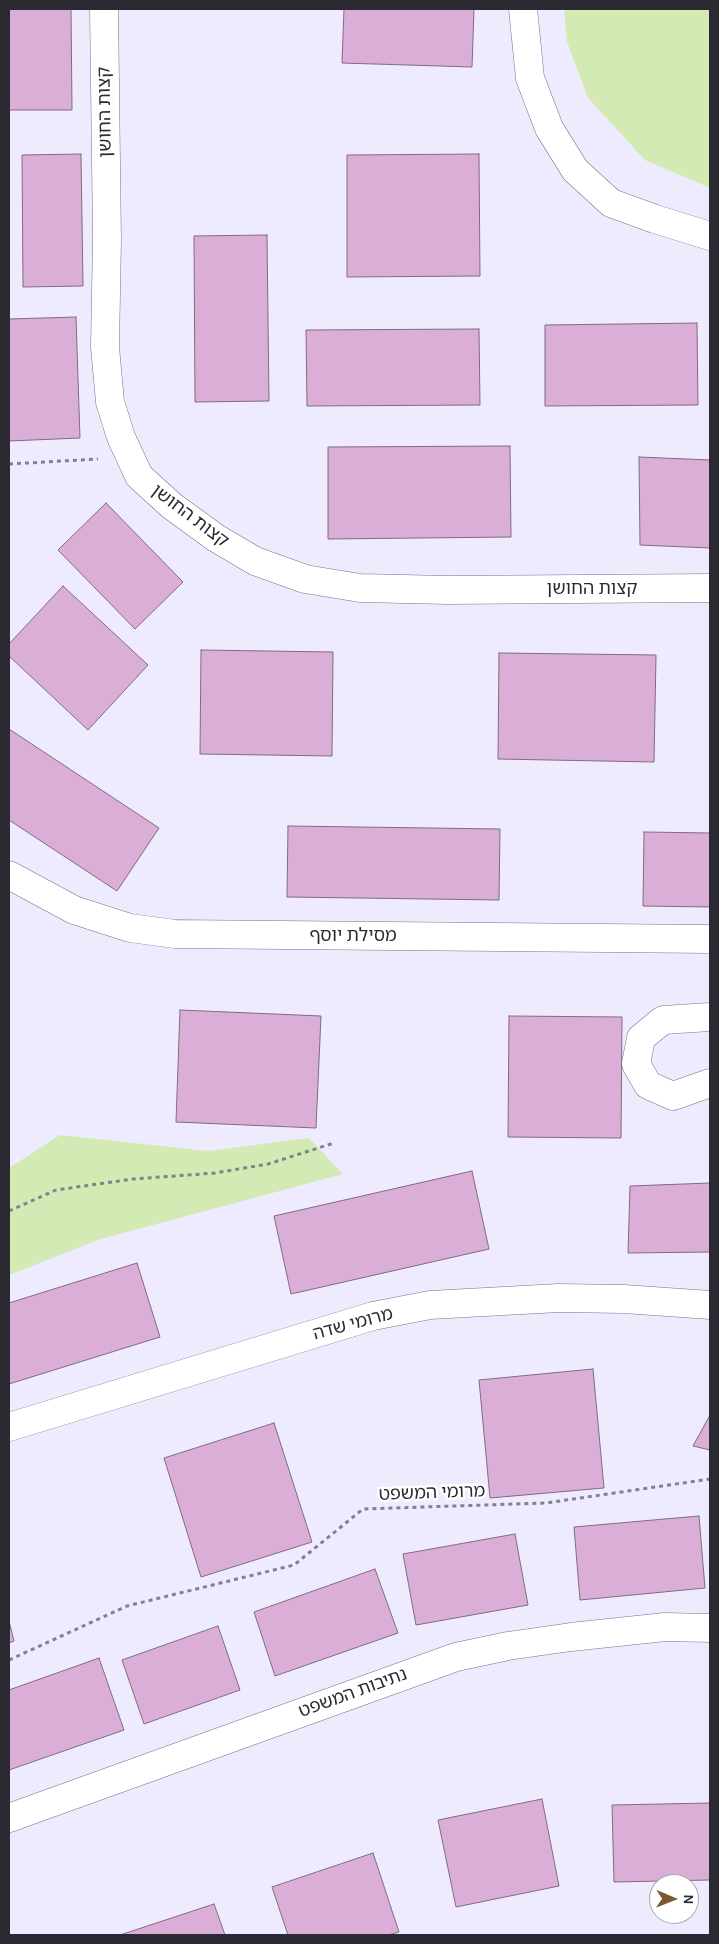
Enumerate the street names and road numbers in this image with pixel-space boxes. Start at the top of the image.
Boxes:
street label: קצות החושן [93,66,117,158]
street label: קצות החושן [147,480,233,552]
street label: קצות החושן [547,578,637,600]
street label: מסילת יוסף [309,925,397,947]
street label: מרומי שדה [311,1303,395,1345]
street label: מרומי המשפט [378,1480,486,1506]
street label: נתיבות המשפט [296,1663,410,1723]

